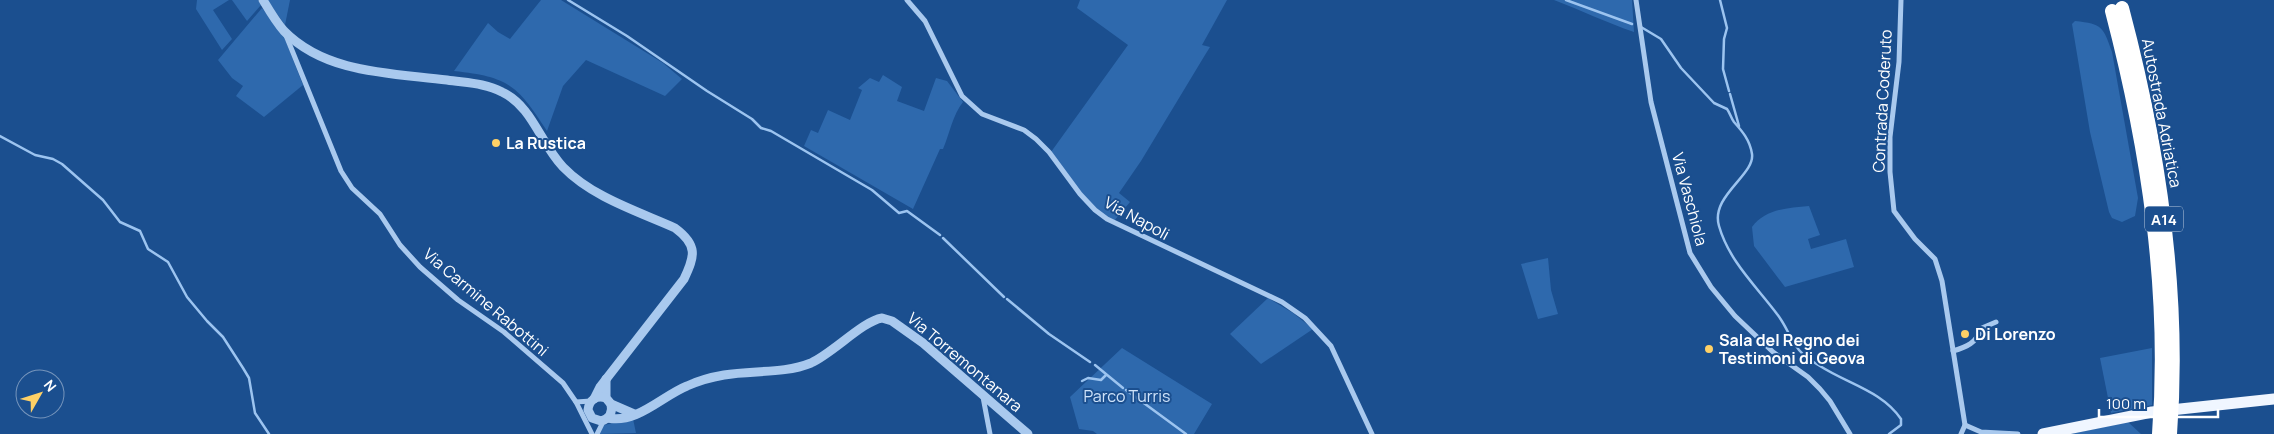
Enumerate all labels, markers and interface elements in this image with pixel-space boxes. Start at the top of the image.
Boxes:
street label: Contrada Coderuto [1867,29,1897,173]
street label: Autostrada Adriatica [2137,36,2187,190]
place label: La Rustica [506,132,586,154]
marker: La Rustica [490,137,502,149]
street label: Via Vaschiola [1667,150,1713,248]
street label: Via Napoli [1100,191,1174,245]
road number: A14 [2145,206,2183,232]
street label: Via Carmine Rabottini [419,243,553,361]
street label: Via Torremontanara [903,307,1027,417]
place label: Di Lorenzo [1975,323,2056,345]
marker: Di Lorenzo [1959,328,1971,340]
place label: Sala del Regno dei Testimoni di Geova [1719,329,1865,369]
marker: Sala del Regno dei Testimoni di Geova [1703,343,1715,355]
north arrow [15,369,65,419]
text: N [40,376,61,395]
park label: Parco Turris [1084,385,1171,407]
scale bar [2099,386,2218,418]
text: 100 m [2106,393,2146,414]

